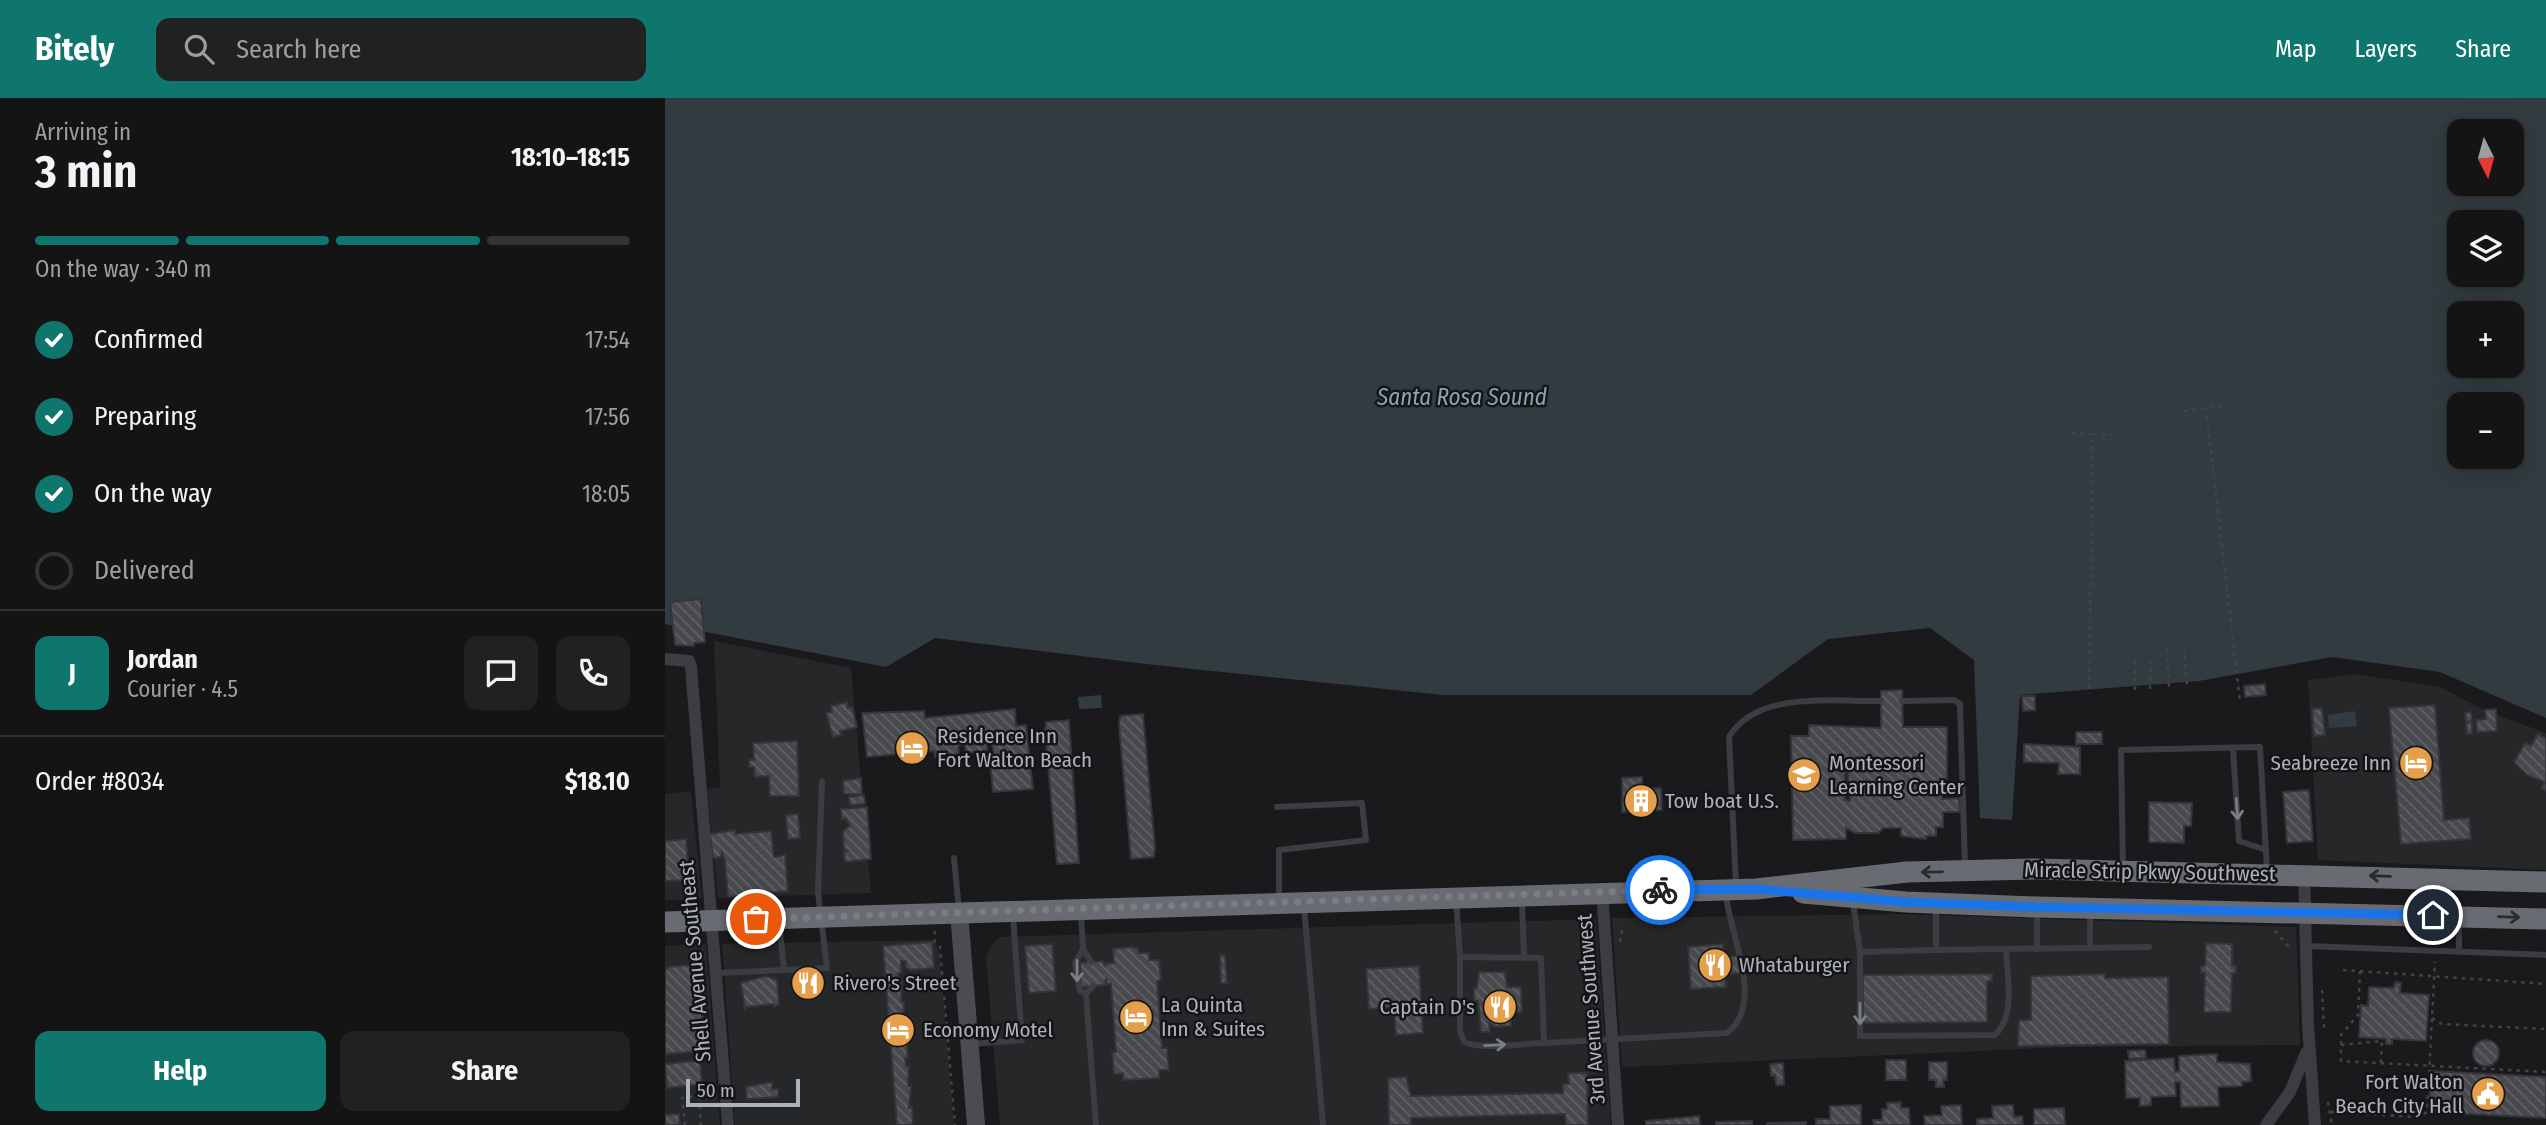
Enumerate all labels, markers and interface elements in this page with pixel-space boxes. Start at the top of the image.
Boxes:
search box [156,18,646,81]
text: Bitely [35,29,114,69]
icon: search [180,30,218,68]
text: Search here [236,34,361,65]
text: Map [2275,35,2317,63]
text: Layers [2355,35,2417,63]
text: Share [2455,35,2511,63]
text: Arriving in [35,118,131,146]
north arrow [2447,119,2523,196]
map controls [2447,119,2524,469]
text: 18:10–18:15 [511,142,630,173]
text: 3 min [35,144,137,199]
button: layers [2447,210,2524,287]
text: On the way · 340 m [35,255,211,283]
button: + [2447,301,2524,378]
icon: check [35,321,73,359]
text: Confirmed [94,324,204,355]
text: 17:54 [585,326,630,354]
water label: Santa Rosa Sound [1376,383,1547,411]
button: − [2447,392,2524,469]
icon: check [35,398,73,436]
text: Preparing [94,401,196,432]
text: 17:56 [585,403,630,431]
icon: check [35,475,73,513]
text: On the way [94,478,212,509]
text: 18:05 [582,480,630,508]
text: Delivered [94,555,195,586]
button: chat [464,636,538,710]
button: phone [556,636,630,710]
text: Jordan [127,644,198,675]
text: J [68,658,76,689]
text: Courier · 4.5 [127,675,238,703]
place label: Residence Inn Fort Walton Beach [937,723,1092,773]
hotel icon: Residence Inn Fort Walton Beach [893,729,931,767]
hotel icon: Seabreeze Inn [2397,744,2435,782]
place label: Montessori Learning Center [1829,750,1964,800]
place label: Seabreeze Inn [2271,750,2391,776]
school or university icon: Montessori Learning Center [1785,756,1823,794]
text: Order #8034 [35,766,164,797]
text: $18.10 [565,766,630,797]
building icon: Tow boat U.S. [1622,782,1660,820]
place label: Tow boat U.S. [1665,788,1779,814]
one-way arrow [2231,797,2244,820]
courier [1625,855,1695,925]
street label: Miracle Strip Pkwy Southwest [2024,857,2276,887]
street label: Shell Avenue Southeast [673,859,717,1063]
one-way arrow [1921,865,1944,878]
one-way arrow [2369,869,2392,883]
icon: bike [1641,871,1679,909]
pin [2403,885,2463,945]
pin [726,889,786,949]
icon: home [2414,896,2452,934]
icon: bag [737,900,775,938]
one-way arrow [2497,911,2520,924]
street label: 3rd Avenue Southwest [1571,913,1611,1105]
restaurant icon: Whataburger [1696,946,1734,984]
place label: Whataburger [1739,952,1850,978]
one-way arrow [1070,959,1084,982]
restaurant icon: Rivero's Street [789,964,827,1002]
place label: Rivero's Street [833,970,957,996]
restaurant icon: Captain D's [1481,988,1519,1026]
place label: La Quinta Inn & Suites [1161,992,1265,1042]
place label: Captain D's [1380,994,1475,1020]
hotel icon: La Quinta Inn & Suites [1117,998,1155,1036]
one-way arrow [1853,1002,1867,1025]
hotel icon: Economy Motel [879,1011,917,1049]
place label: Economy Motel [923,1017,1053,1043]
button: Help [35,1031,326,1111]
button: Share [340,1031,630,1111]
one-way arrow [1484,1039,1507,1052]
place label: Fort Walton Beach City Hall [2335,1069,2463,1119]
public building icon: Fort Walton Beach City Hall [2469,1075,2507,1113]
scale bar [686,1076,800,1108]
text: 50 m [697,1079,735,1102]

